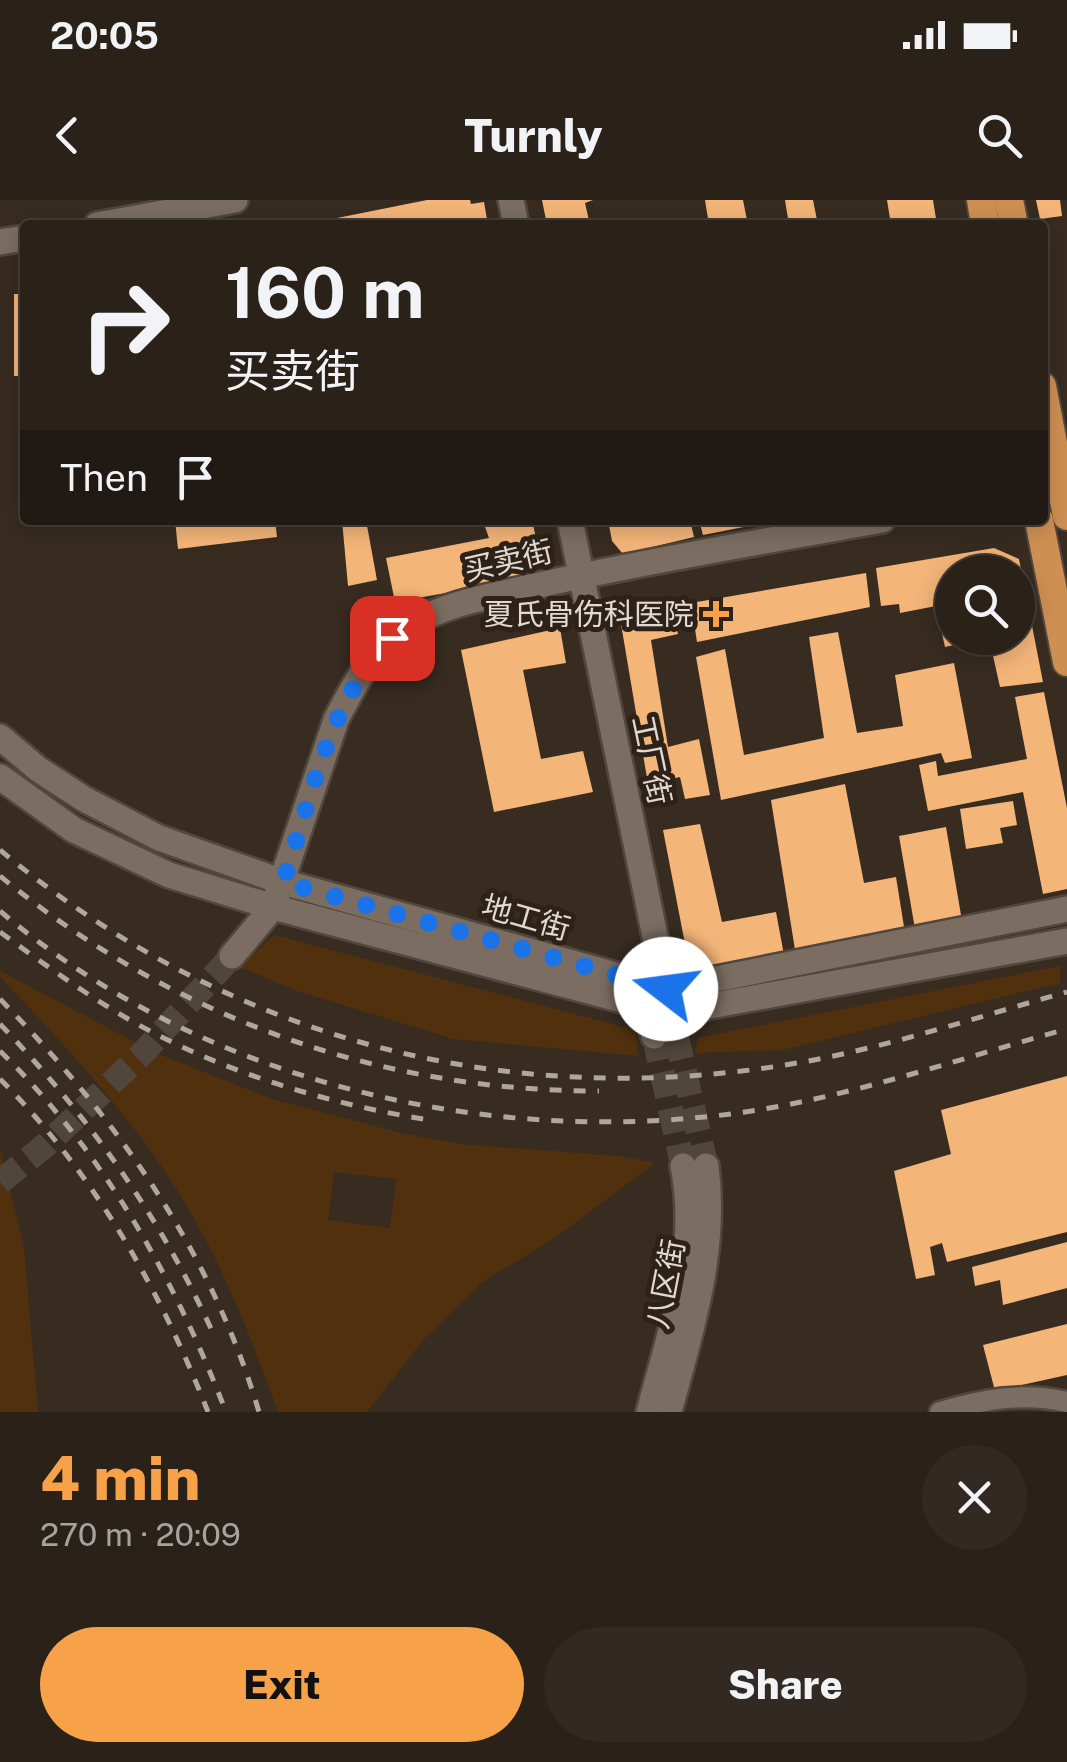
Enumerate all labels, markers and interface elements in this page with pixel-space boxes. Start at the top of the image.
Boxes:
text: 20:05 [50,13,159,58]
icon: back [40,108,95,163]
icon: search [972,108,1027,163]
text: Turnly [464,109,603,162]
text: 160 m [225,251,425,334]
icon: right [60,260,190,390]
text: 买卖街 [225,344,360,397]
icon: arrive [168,450,223,505]
text: Then [60,455,148,500]
street label: 买卖街 [460,532,556,588]
map controls [935,555,1035,655]
button: search [935,555,1035,655]
pin [350,596,435,681]
place label: 夏氏骨伤科医院 [484,596,694,632]
marker: 夏氏骨伤科医院 [703,601,729,627]
icon: arrive [365,611,420,666]
street label: 工厂街 [625,712,679,808]
street label: 地工街 [478,887,574,947]
position arrow [614,937,718,1041]
street label: 八区街 [639,1236,691,1332]
text: 4 min [40,1443,200,1514]
button: close [922,1445,1027,1550]
text: 270 m · 20:09 [40,1516,241,1553]
button: Exit [40,1627,524,1742]
button: Share [544,1627,1027,1742]

